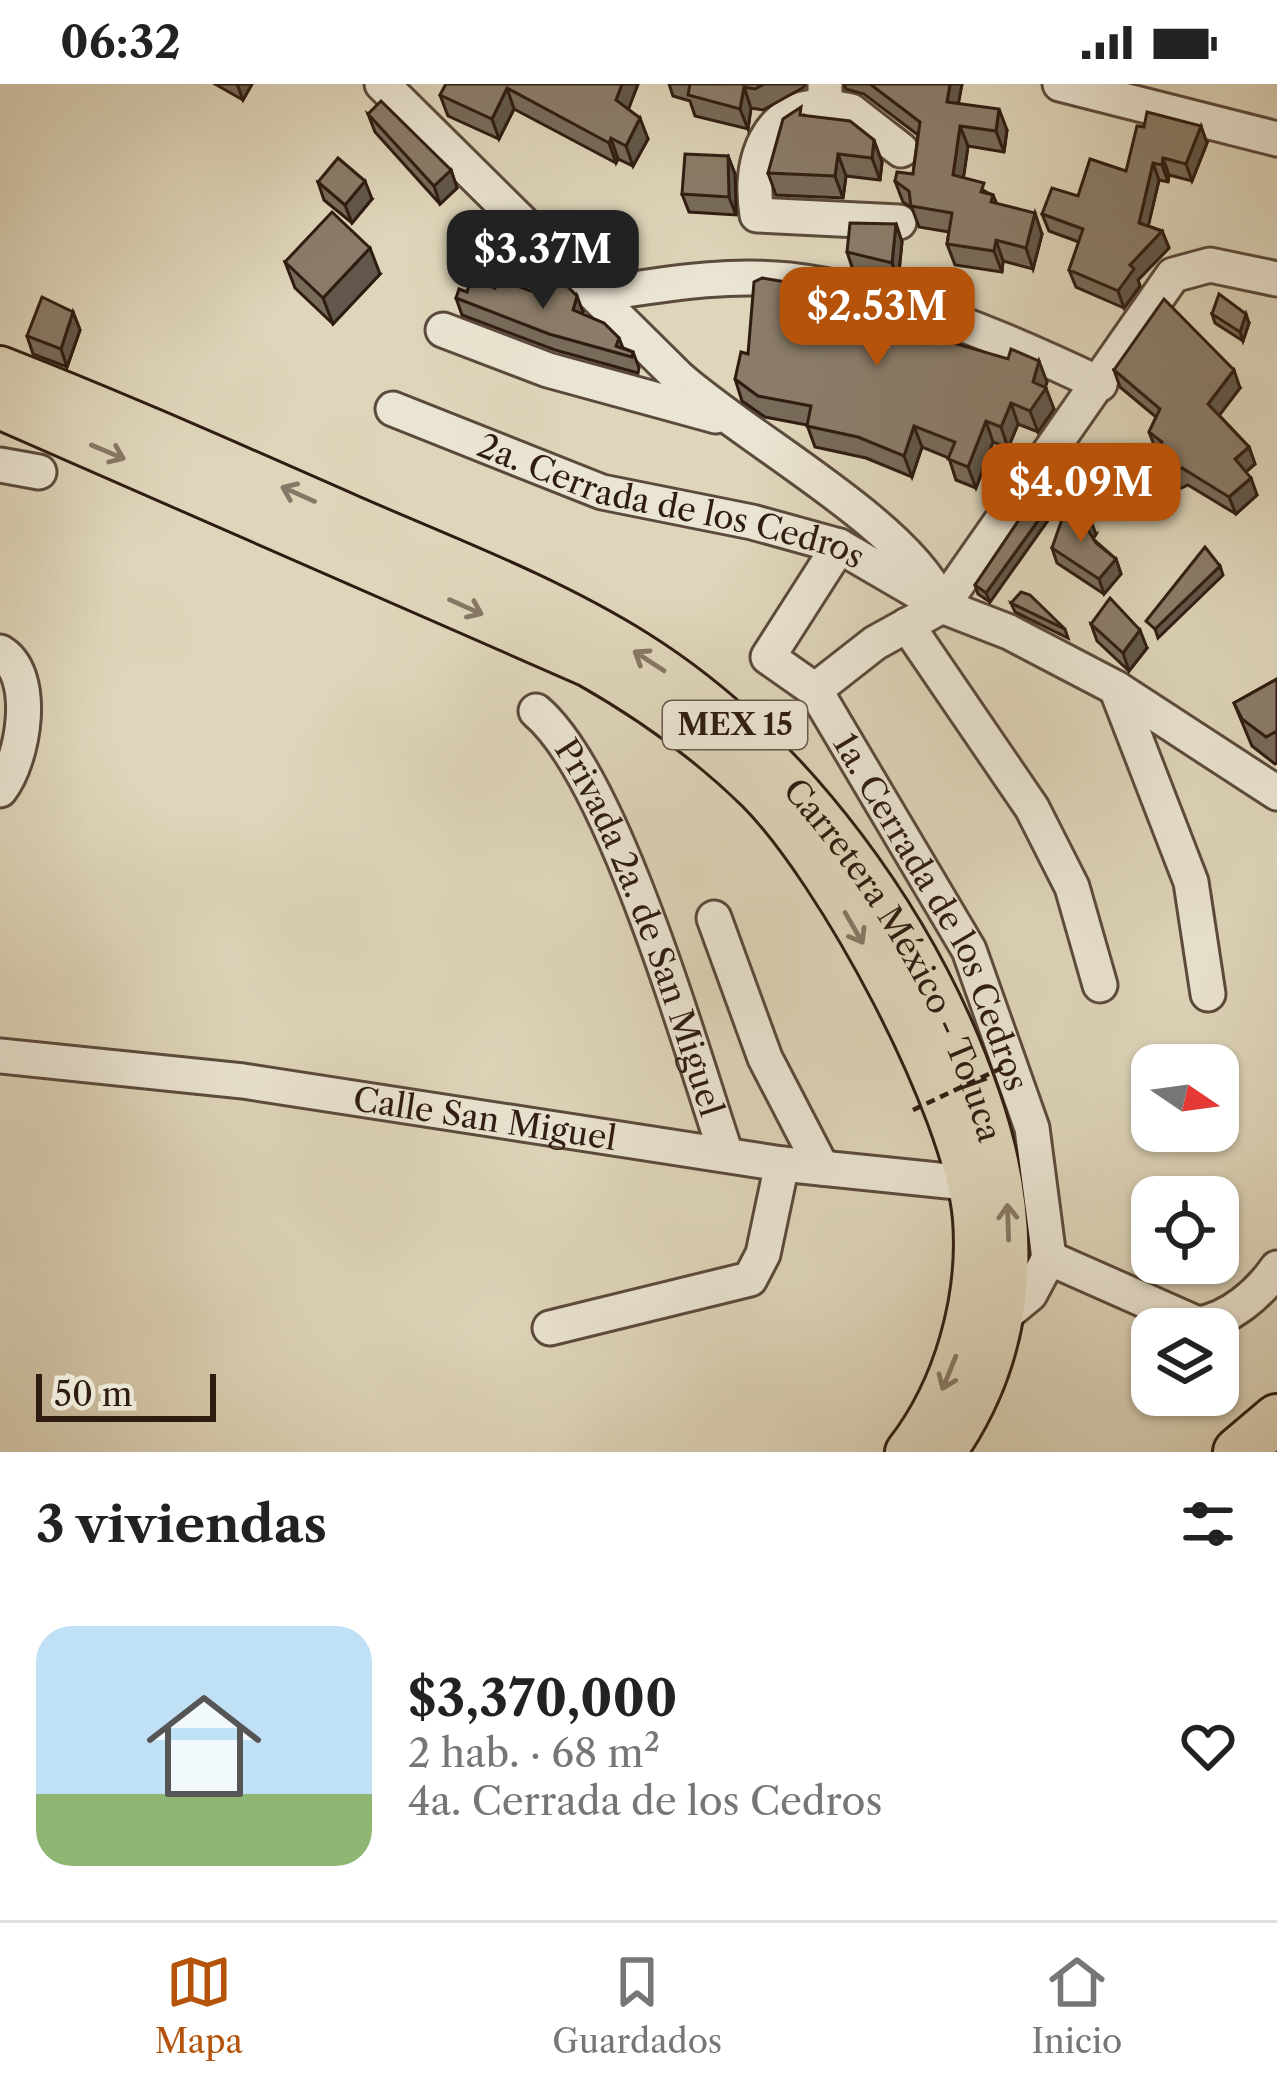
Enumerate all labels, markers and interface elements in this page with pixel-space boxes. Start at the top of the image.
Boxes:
text: 06:32 [60,14,181,70]
pin: $3.37M [445,210,641,312]
text: $3.37M [474,225,612,273]
pin: $2.53M [779,267,975,369]
text: $2.53M [807,282,947,330]
street label: 2a. Cerrada de los Cedros [472,425,872,578]
one-way arrow [89,443,126,464]
pin: $4.09M [983,443,1179,545]
text: $4.09M [1009,458,1153,506]
one-way arrow [280,481,316,503]
one-way arrow [447,598,483,620]
one-way arrow [633,649,667,674]
road number: MEX 15 [663,701,807,749]
street label: 1a. Cerrada de los Cedros [824,726,1037,1096]
street label: Privada 2a. de San Miguel [546,731,732,1121]
street label: Carretera México - Toluca [775,770,1011,1147]
one-way arrow [843,910,867,945]
north arrow [1131,1044,1239,1152]
map controls [1131,1044,1239,1416]
street label: Calle San Miguel [350,1078,619,1159]
button: locate [1131,1176,1239,1284]
one-way arrow [996,1203,1019,1242]
button: layers [1131,1308,1239,1416]
one-way arrow [937,1354,958,1391]
scale bar [36,1368,216,1421]
text: 50 m [54,1374,132,1415]
icon: filters [1175,1491,1241,1557]
text: 3 viviendas [36,1493,327,1555]
text: $3,370,000 [408,1667,677,1729]
icon: home [132,1674,276,1818]
icon: heart [1175,1713,1241,1779]
text: 2 hab. · 68 m² [408,1729,660,1777]
text: 4a. Cerrada de los Cedros [408,1777,882,1825]
tab: Mapa [155,1949,243,2062]
tab: Guardados [552,1949,722,2062]
tab: Inicio [1032,1949,1122,2062]

